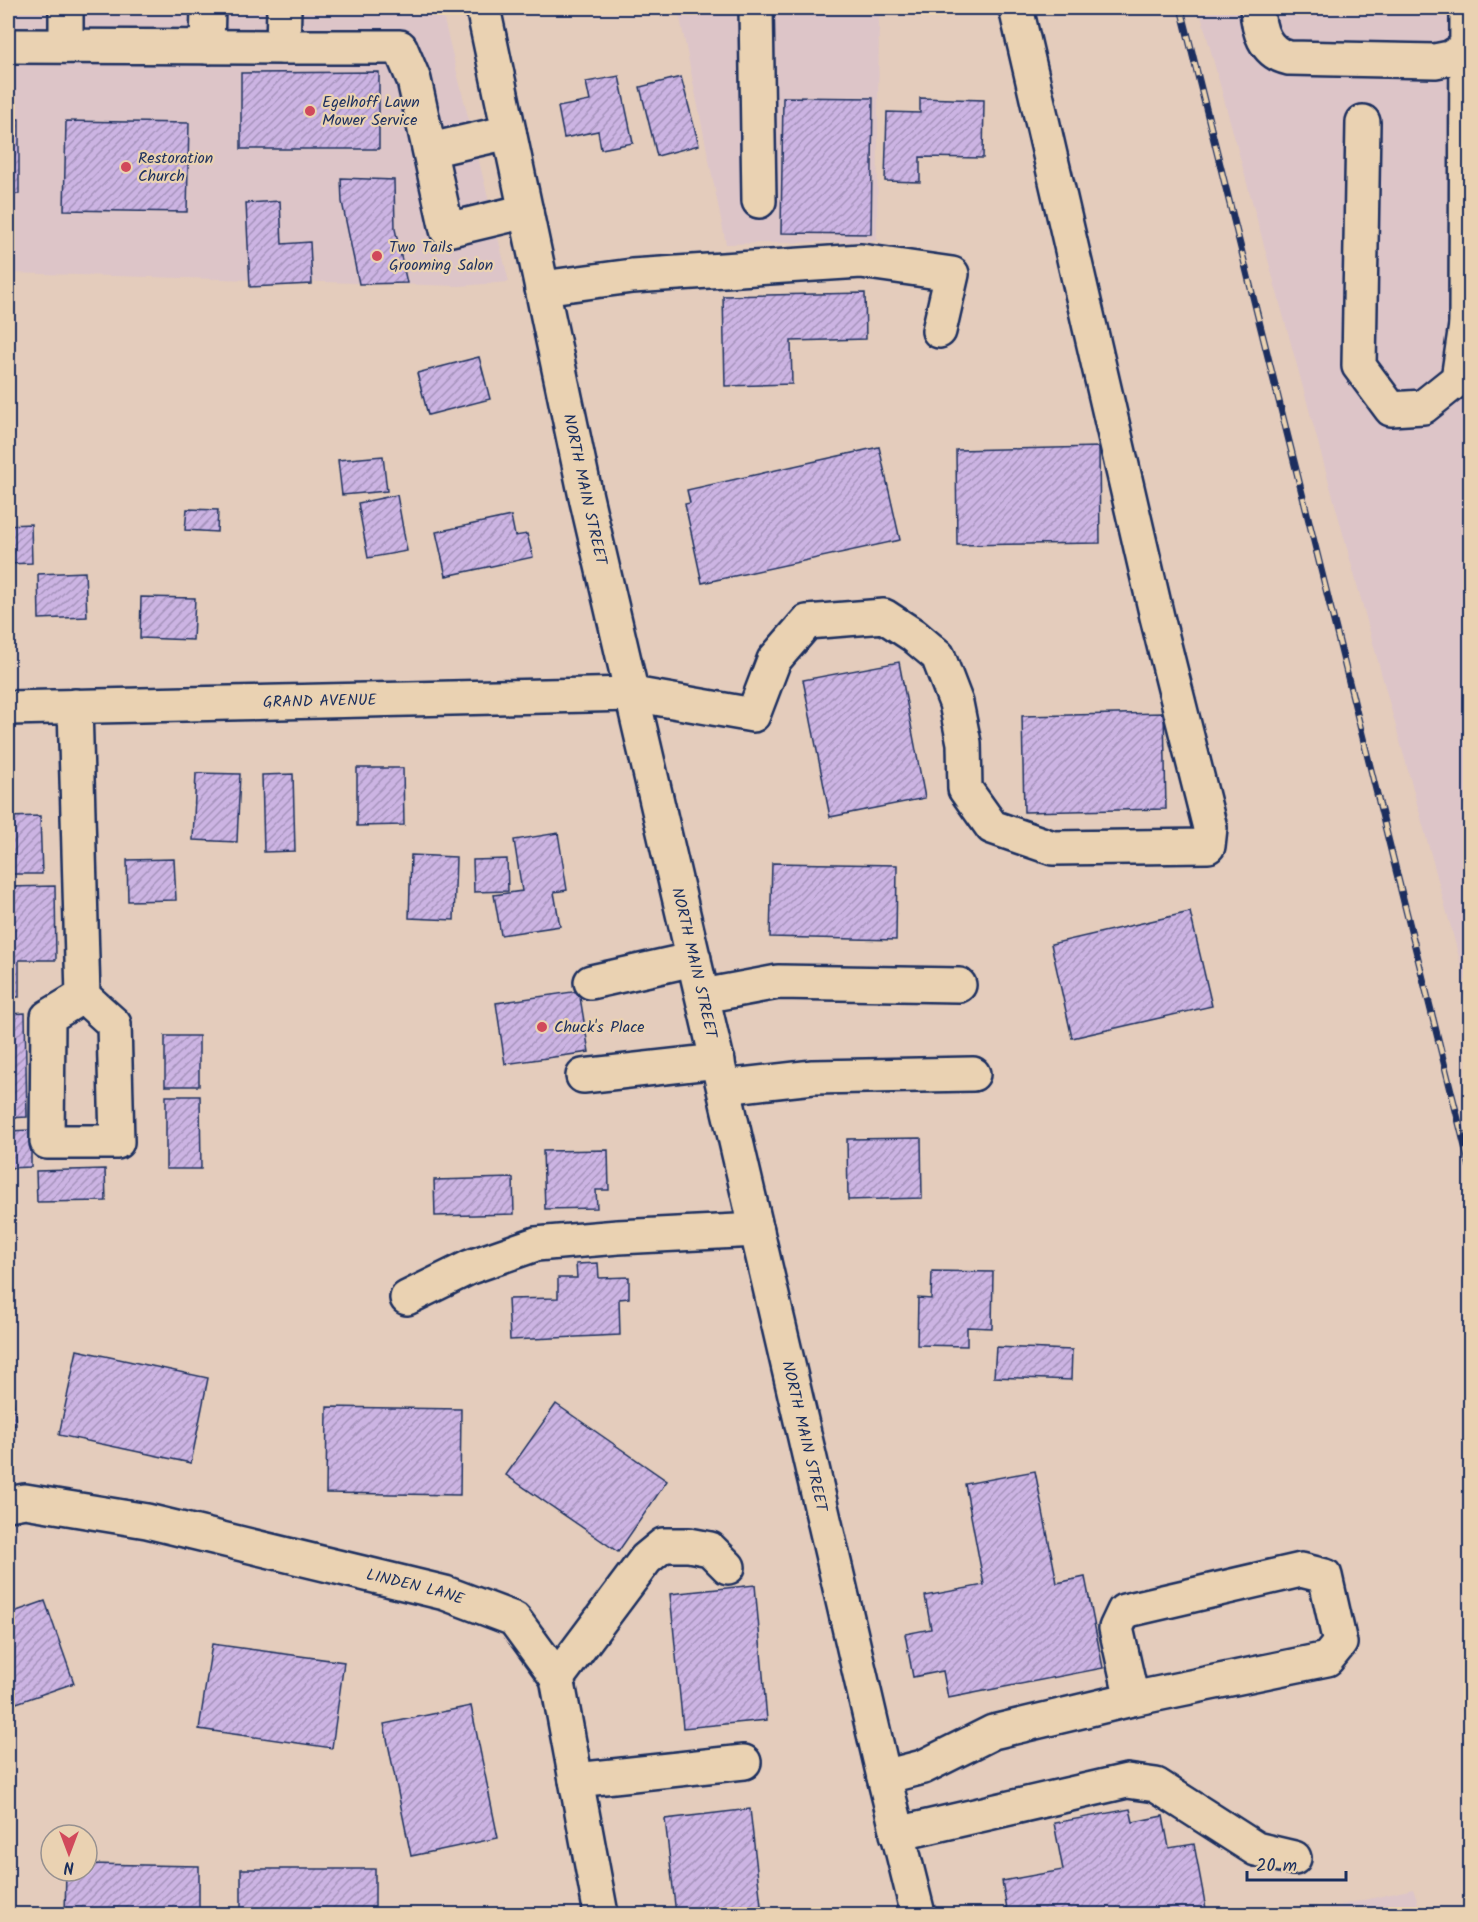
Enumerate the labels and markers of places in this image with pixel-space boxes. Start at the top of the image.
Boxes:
place label: Egelhoff Lawn Mower Service [322,90,420,133]
marker: Egelhoff Lawn Mower Service [303,104,317,118]
place label: Restoration Church [138,146,213,189]
marker: Restoration Church [119,160,133,174]
place label: Two Tails Grooming Salon [389,235,493,278]
marker: Two Tails Grooming Salon [370,249,384,263]
place label: Chuck's Place [554,1015,644,1040]
marker: Chuck's Place [535,1020,549,1034]

